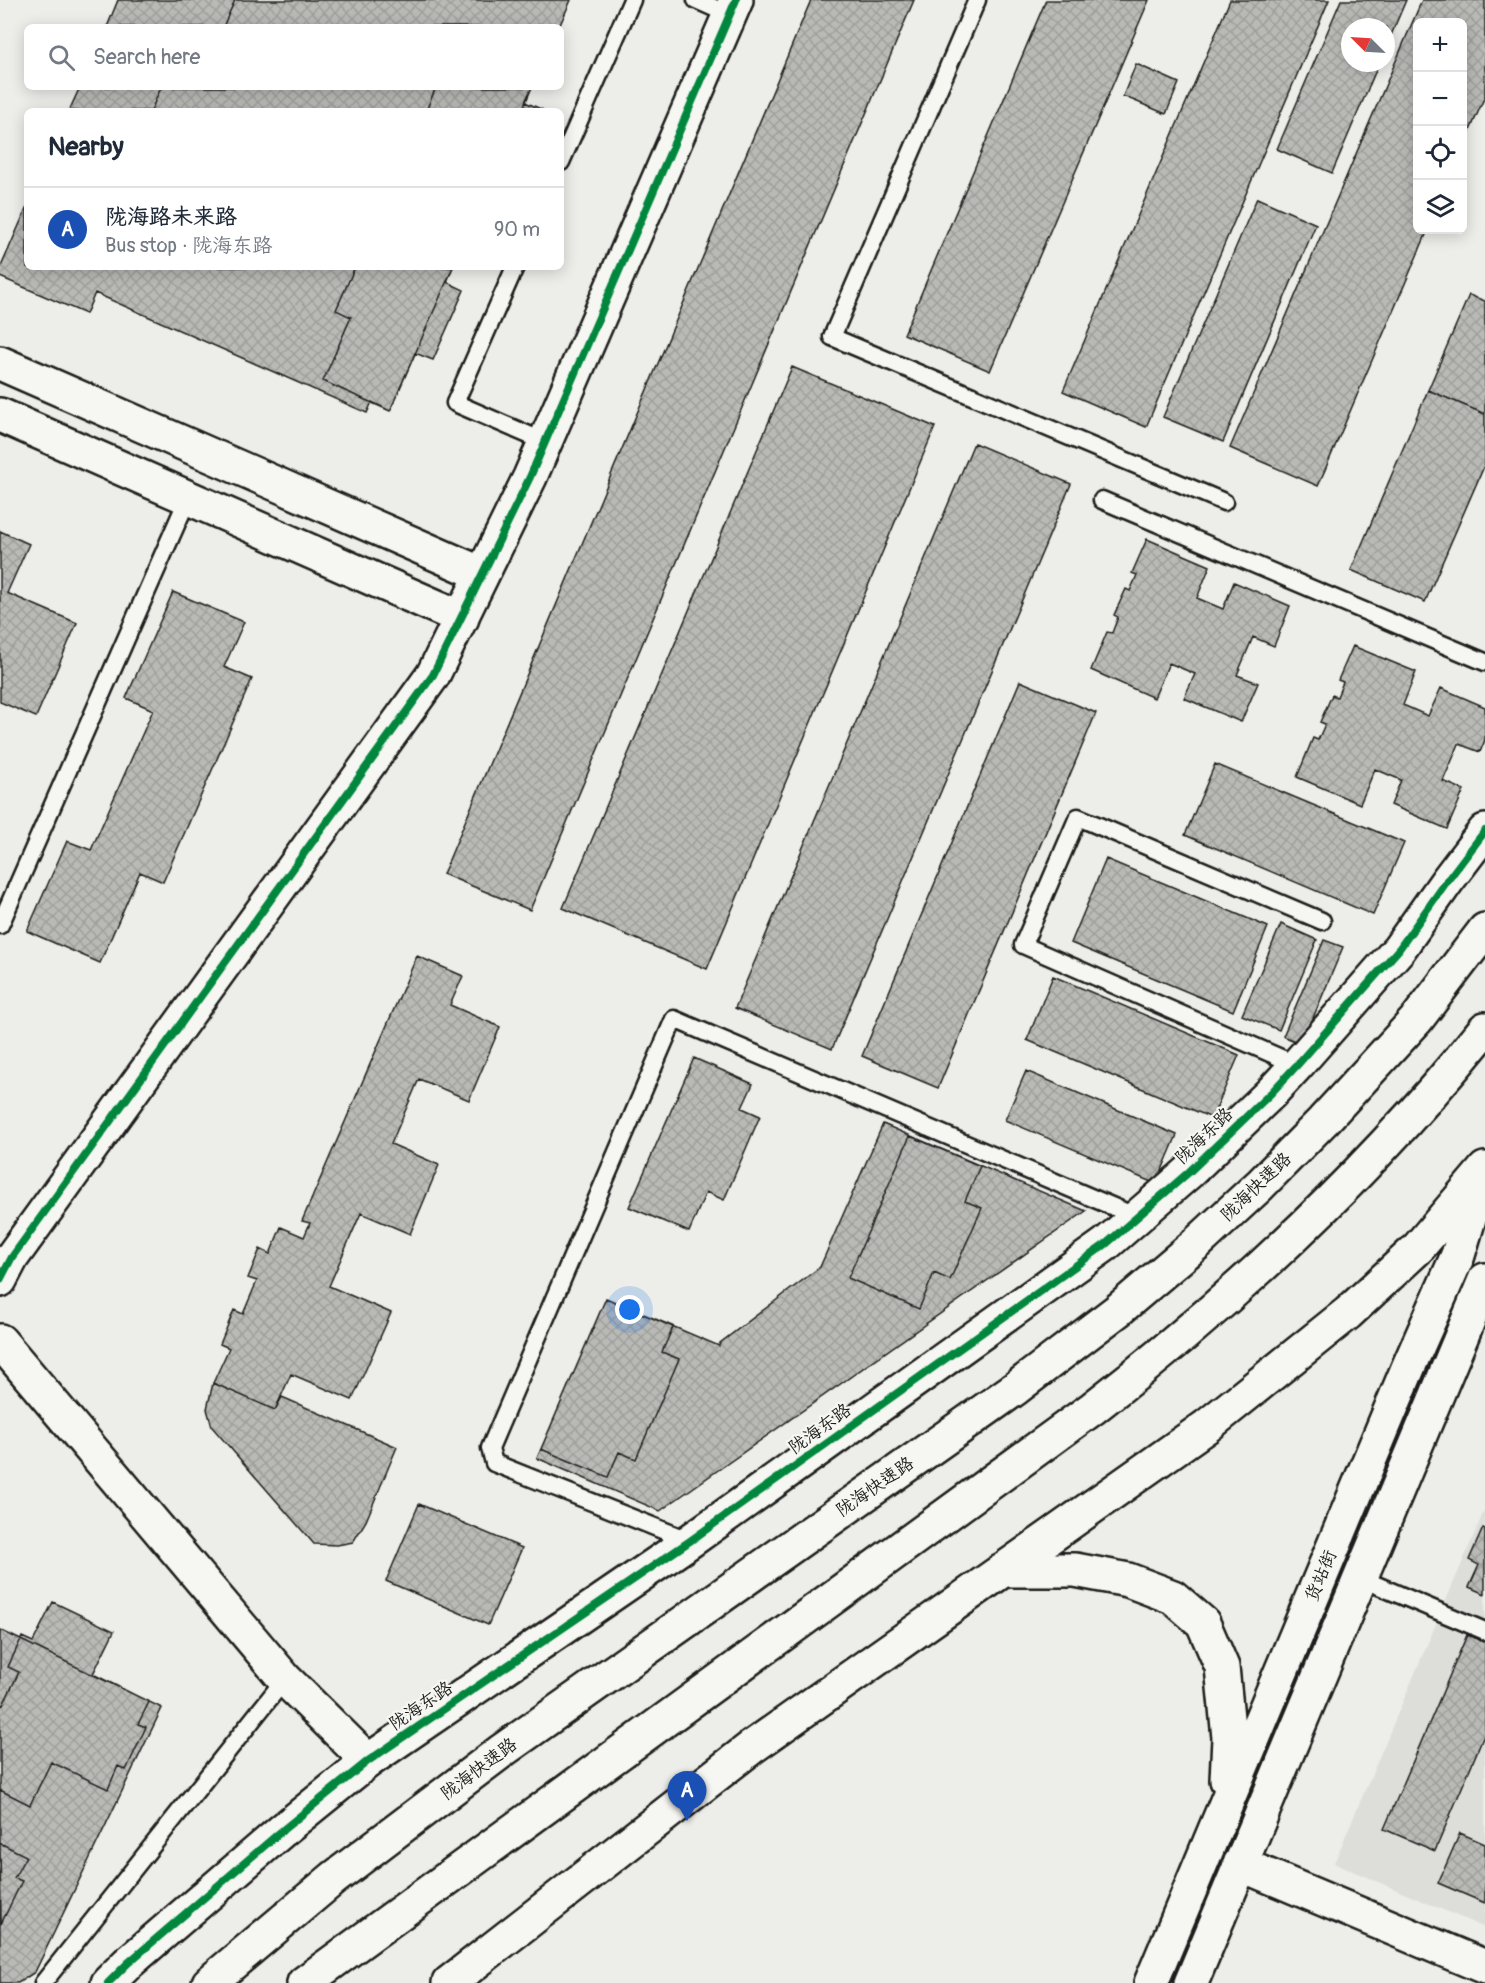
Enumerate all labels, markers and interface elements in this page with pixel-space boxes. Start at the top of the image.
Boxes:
north arrow [1341,18,1395,72]
map controls [1413,18,1467,234]
button: + [1413,18,1467,72]
search box [24,24,564,90]
icon: search [45,41,78,74]
text: Search here [93,43,200,71]
button: − [1413,72,1467,126]
button: locate [1413,126,1467,180]
text: Nearby [48,131,124,163]
button: layers [1413,180,1467,234]
text: 陇海路未来路 [105,203,237,231]
text: A [61,217,74,242]
text: 90 m [494,217,540,242]
text: Bus stop · 陇海东路 [105,233,272,258]
street label: 陇海东路 [1170,1103,1238,1169]
street label: 陇海快速路 [1216,1147,1296,1227]
your location [615,1295,644,1324]
street label: 陇海东路 [784,1399,856,1459]
street label: 陇海快速路 [832,1452,918,1522]
street label: 货站街 [1300,1547,1342,1605]
street label: 陇海东路 [385,1676,457,1736]
street label: 陇海快速路 [436,1733,522,1805]
pin: A [668,1772,706,1821]

